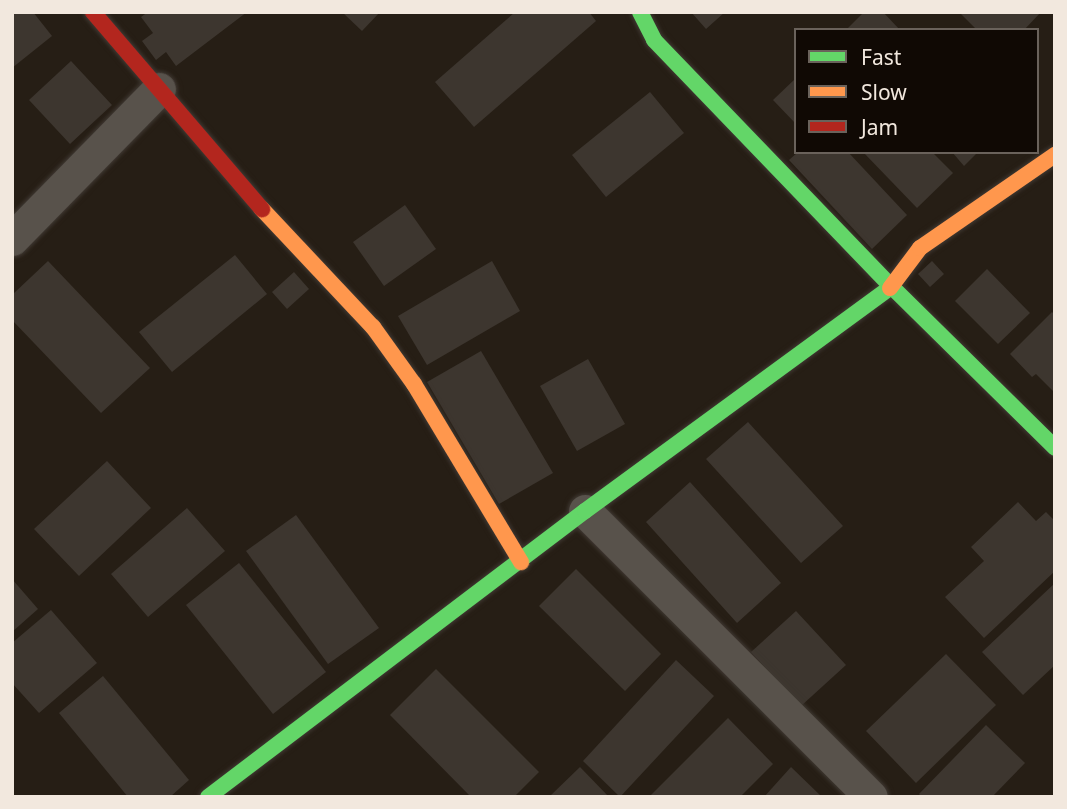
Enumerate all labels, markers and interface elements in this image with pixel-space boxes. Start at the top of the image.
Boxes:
legend [794,28,1039,154]
text: Fast [861,43,901,71]
text: Slow [861,78,907,106]
text: Jam [861,113,898,141]

